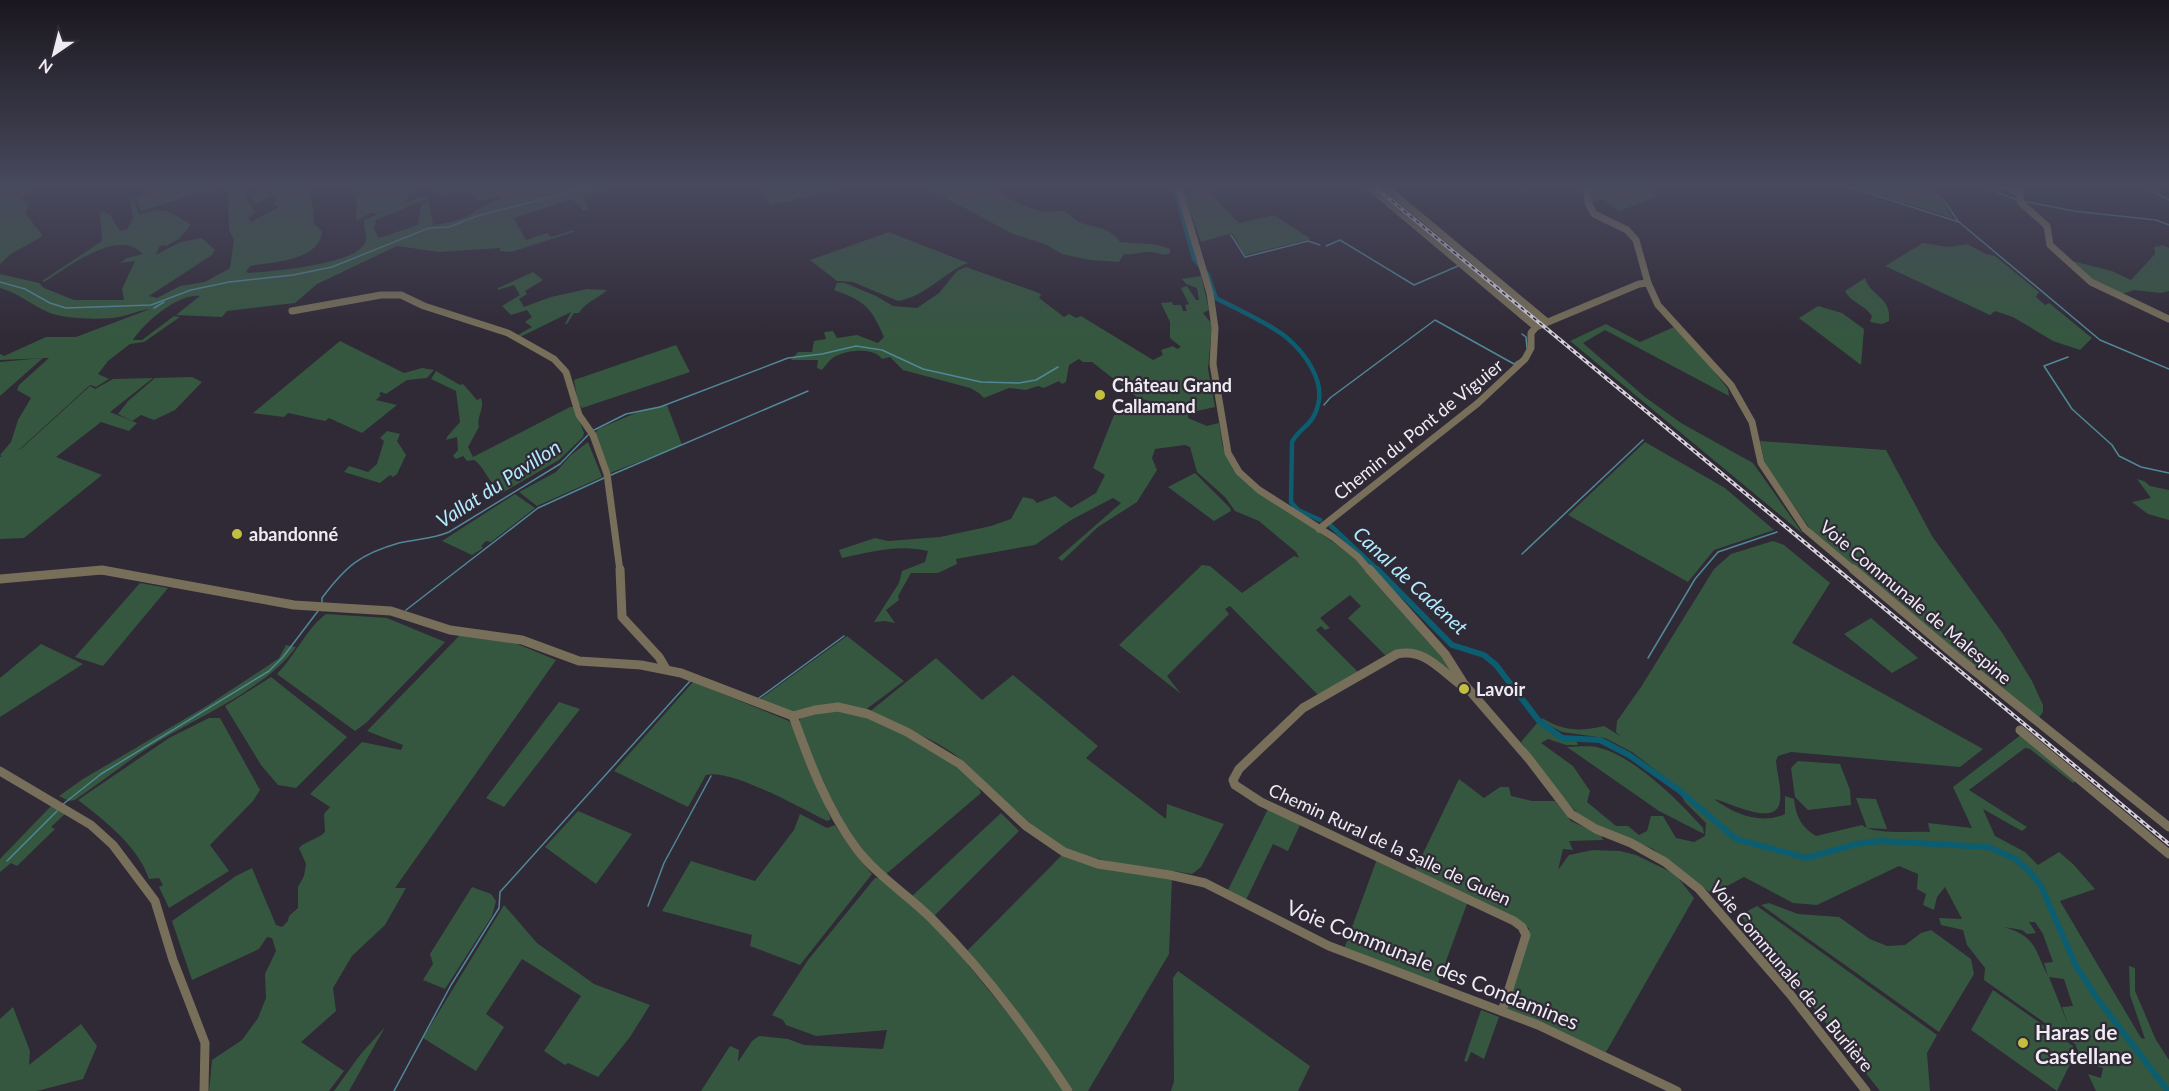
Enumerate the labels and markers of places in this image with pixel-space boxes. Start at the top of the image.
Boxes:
place label: Château Grand Callamand [1112,374,1232,417]
marker: Château Grand Callamand [1093,388,1107,402]
place label: abandonné [249,523,338,545]
marker: abandonné [230,527,244,541]
place label: Lavoir [1476,678,1525,700]
marker: Lavoir [1457,682,1471,696]
place label: Haras de Castellane [2035,1019,2132,1068]
marker: Haras de Castellane [2016,1036,2030,1050]

